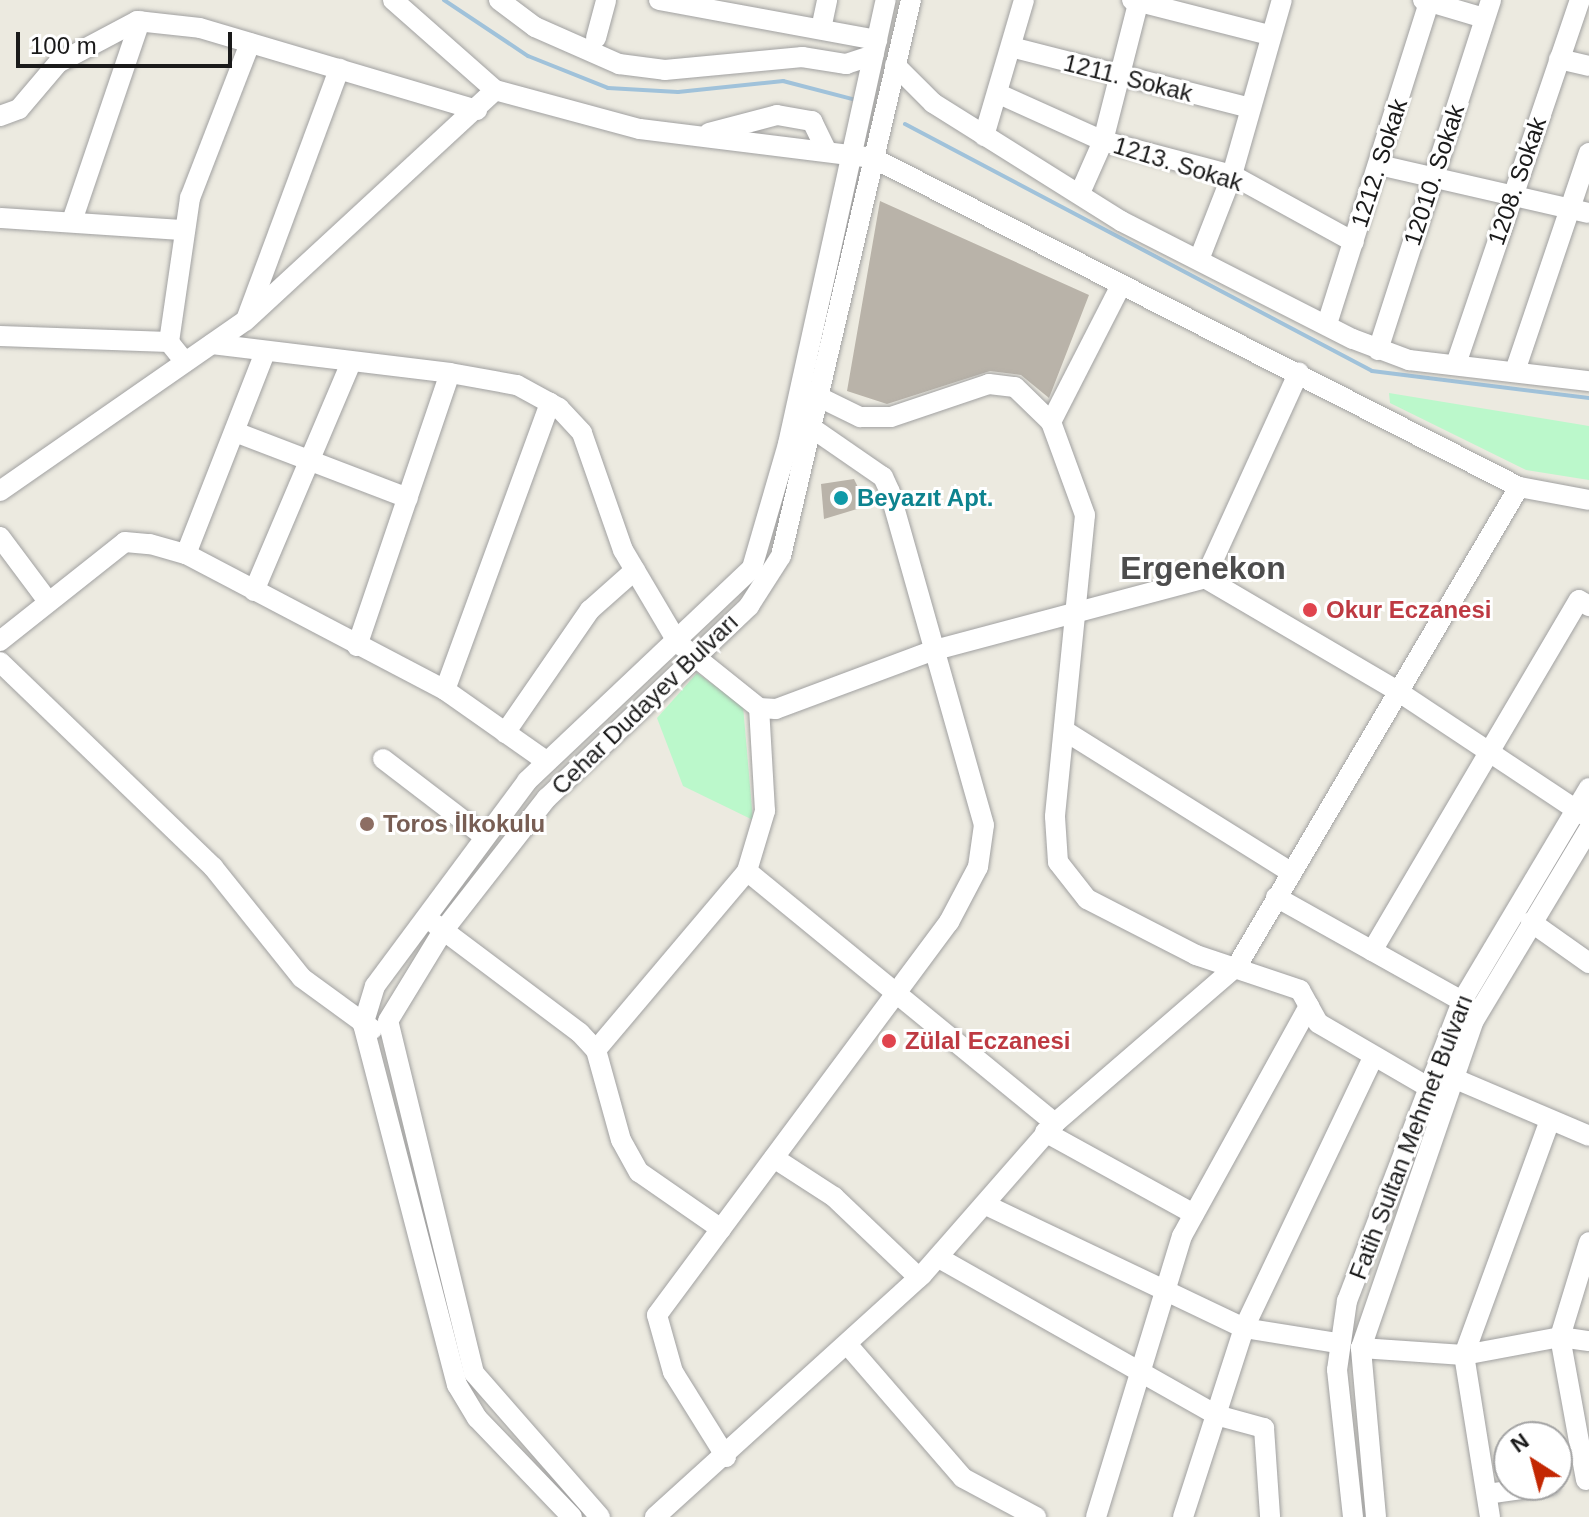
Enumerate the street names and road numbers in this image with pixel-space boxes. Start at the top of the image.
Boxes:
street label: 1211. Sokak [1061,48,1195,108]
street label: 1212. Sokak [1345,95,1413,231]
street label: 12010. Sokak [1398,101,1470,249]
street label: 1208. Sokak [1482,113,1552,249]
street label: 1213. Sokak [1110,131,1246,197]
street label: Cehar Dudayev Bulvarı [546,607,744,801]
street label: Fatih Sultan Mehmet Bulvarı [1343,990,1479,1284]

